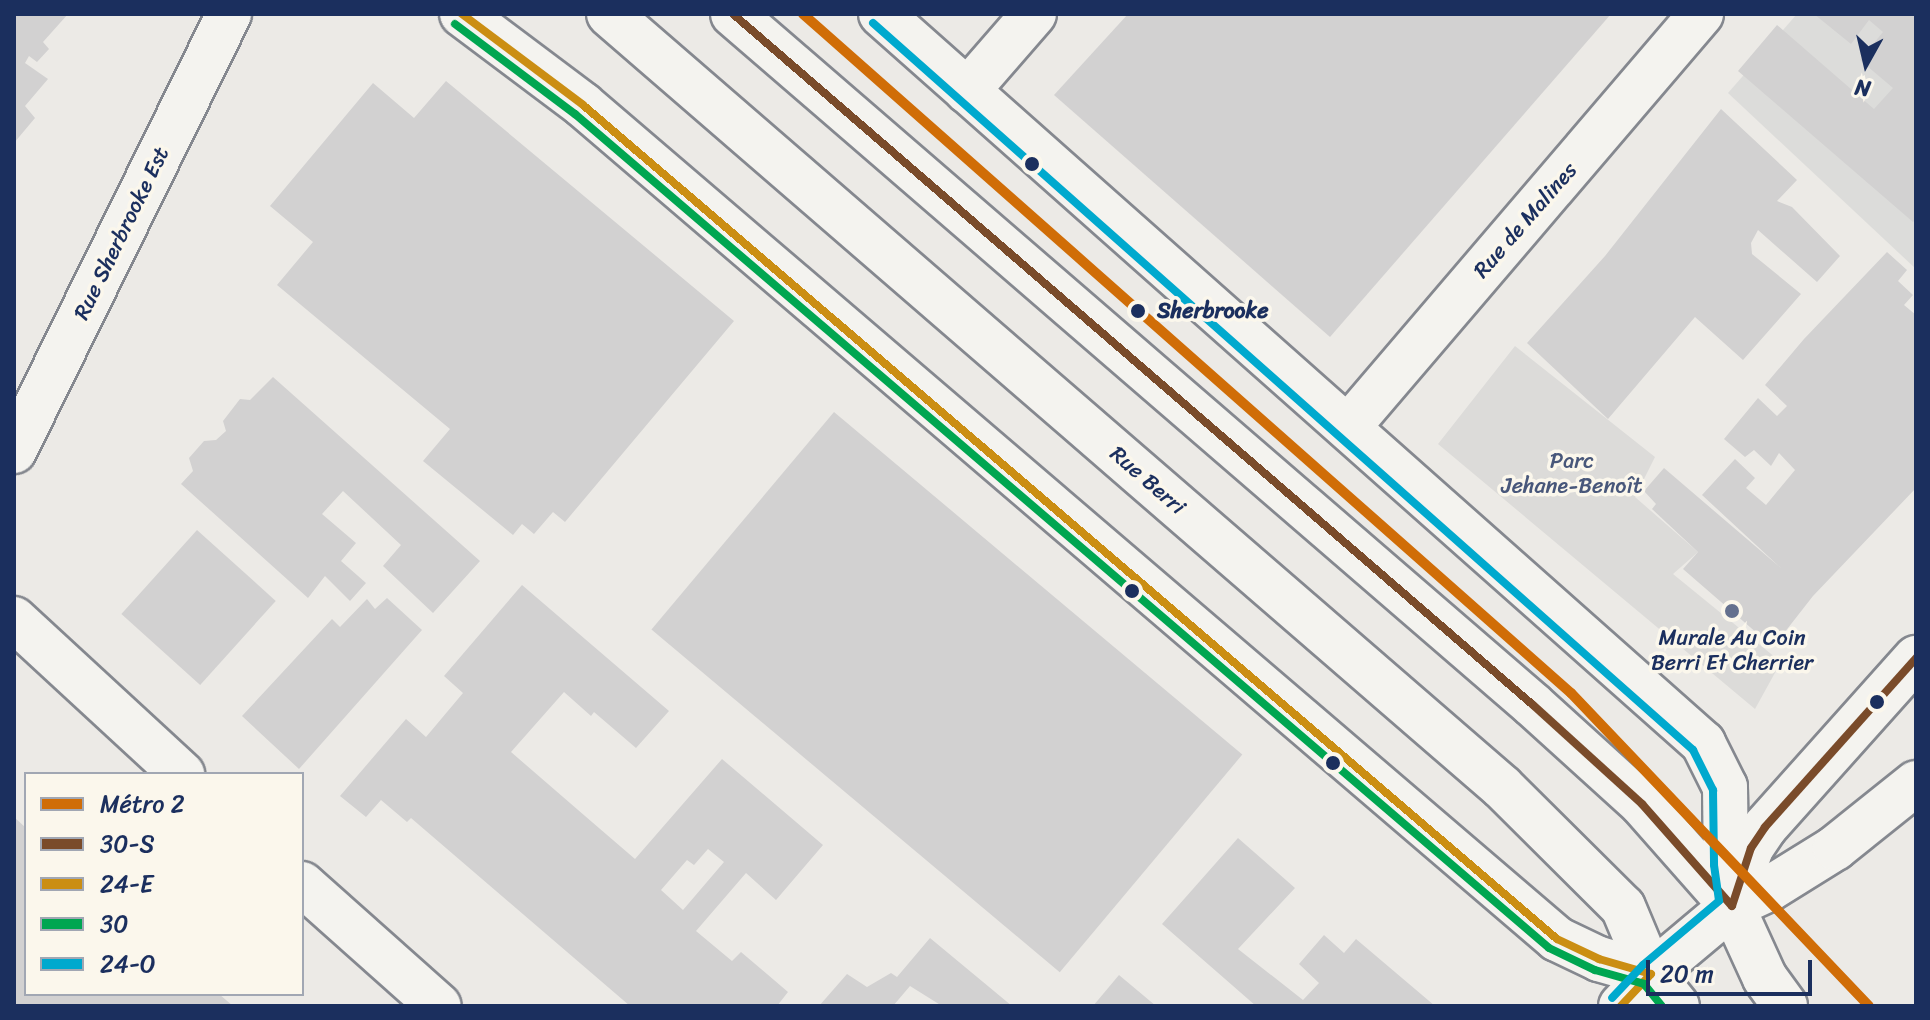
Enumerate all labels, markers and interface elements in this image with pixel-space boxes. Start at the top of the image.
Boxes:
north arrow [1826,24,1906,104]
text: N [1852,68,1873,109]
street label: Rue Sherbrooke Est [67,141,175,325]
unlabelled marker [1024,156,1040,172]
street label: Rue de Malines [1468,157,1582,283]
place label: Sherbrooke [1157,298,1268,324]
marker: Sherbrooke [1126,299,1150,323]
street label: Rue Berri [1105,440,1191,520]
park label: Parc Jehane-Benoît [1501,447,1643,498]
unlabelled marker [1124,583,1140,599]
marker: Murale Au Coin Berri Et Cherrier [1723,602,1741,620]
place label: Murale Au Coin Berri Et Cherrier [1651,624,1813,676]
unlabelled marker [1869,694,1885,710]
unlabelled marker [1325,755,1341,771]
legend [24,772,304,996]
text: Métro 2 [100,783,185,825]
text: 30-S [100,823,155,865]
text: 24-E [100,863,153,905]
text: 30 [100,903,128,945]
text: 24-O [100,943,156,985]
scale bar [1650,944,1816,994]
text: 20 m [1660,953,1714,995]

